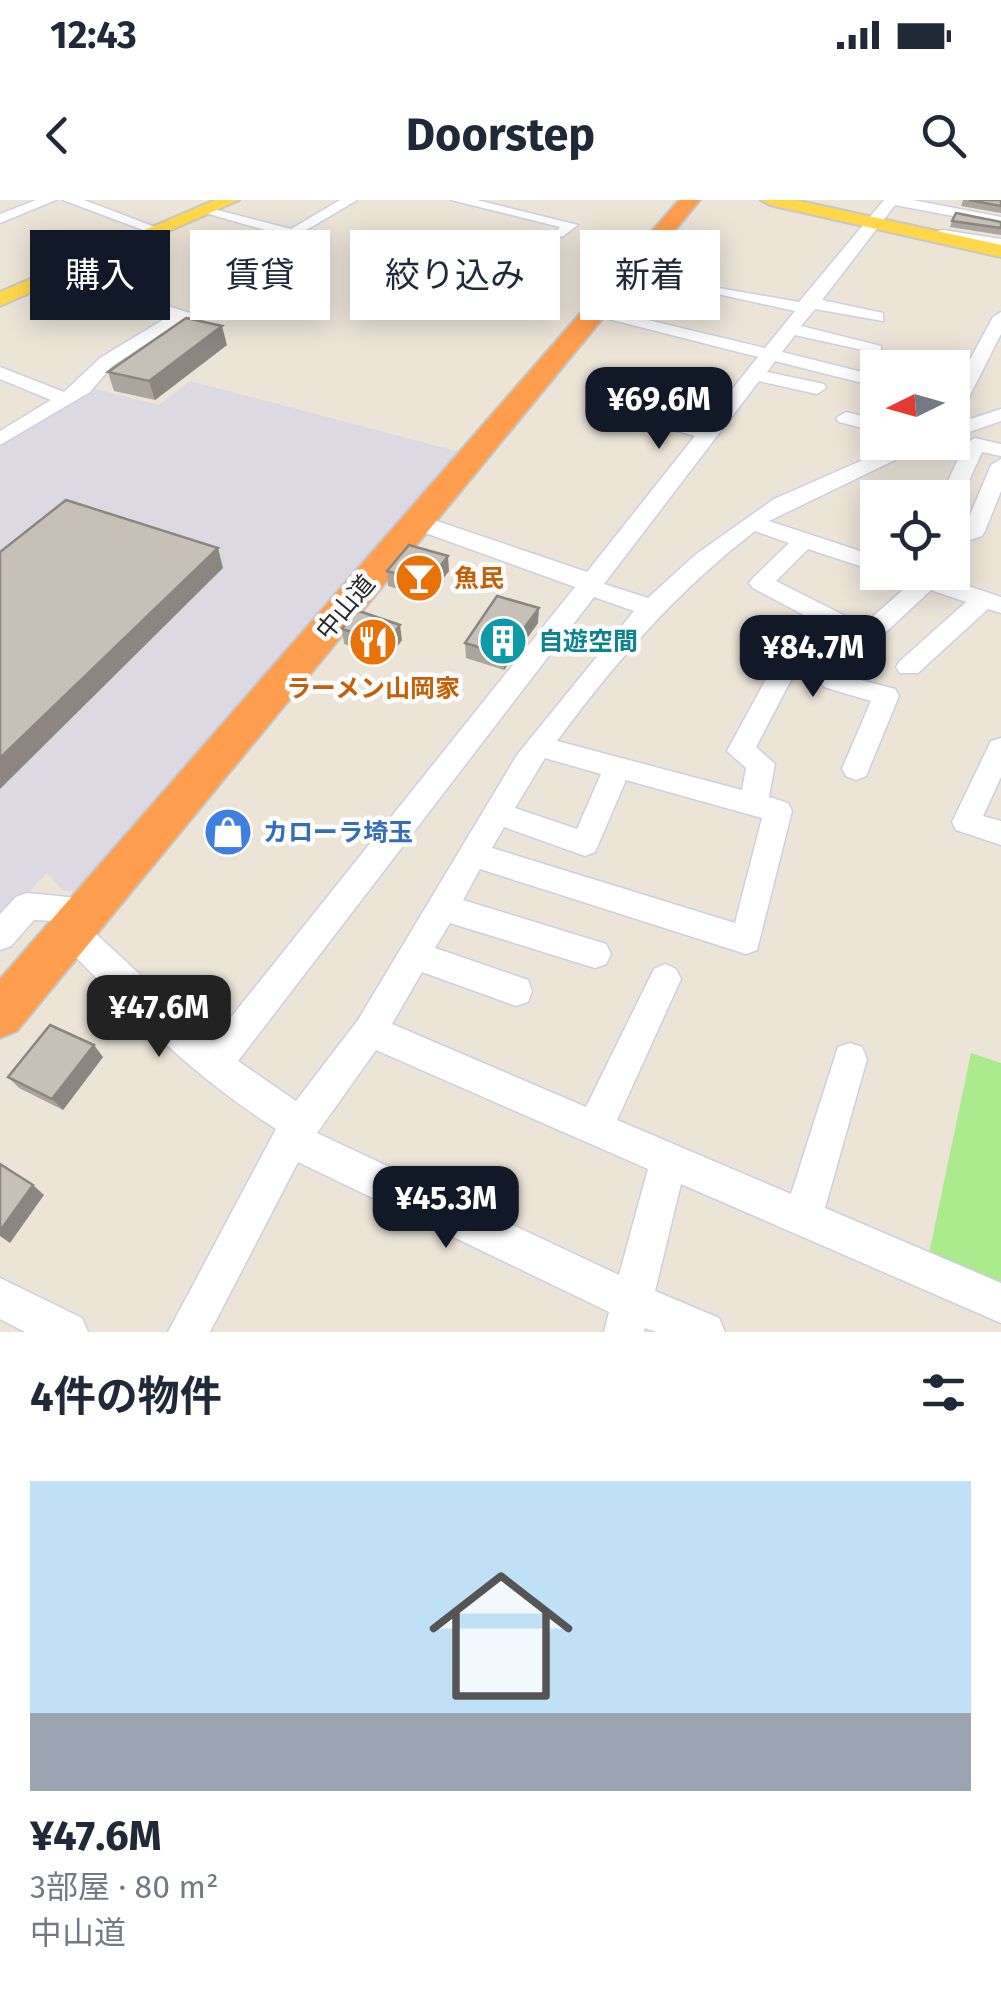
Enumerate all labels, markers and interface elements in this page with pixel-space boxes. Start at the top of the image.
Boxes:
text: 12:43 [50,12,137,58]
icon: back [30,108,85,163]
text: Doorstep [406,108,595,162]
icon: search [916,108,971,163]
chip: 購入 [30,230,170,320]
chip: 賃貸 [190,230,330,320]
chip: 絞り込み [350,230,560,320]
chip: 新着 [580,230,720,320]
north arrow [860,350,970,460]
map controls [860,350,970,590]
pin: ¥69.6M [578,367,740,452]
text: ¥69.6M [607,380,711,418]
button: locate [860,480,970,590]
bar icon: 魚民 [393,552,445,604]
place label: 魚民 [454,564,504,594]
street label: 中山道 [310,569,381,646]
building icon: 自遊空間 [477,615,529,667]
pin: ¥84.7M [732,615,894,700]
restaurant icon: ラーメン山岡家 [347,616,399,668]
place label: 自遊空間 [538,627,638,657]
text: ¥84.7M [762,628,864,666]
place label: ラーメン山岡家 [286,674,460,704]
shop icon: カローラ埼玉 [202,806,254,858]
place label: カローラ埼玉 [263,818,413,848]
pin: ¥47.6M [78,975,240,1060]
text: ¥47.6M [109,988,209,1026]
pin: ¥45.3M [365,1166,527,1251]
text: ¥45.3M [395,1179,497,1217]
icon: filters [916,1365,971,1420]
text: 4件の物件 [30,1372,222,1422]
icon: home [411,1546,591,1726]
text: ¥47.6M [30,1811,162,1861]
text: 3部屋 · 80 m² [30,1868,219,1906]
text: 中山道 [30,1914,126,1952]

